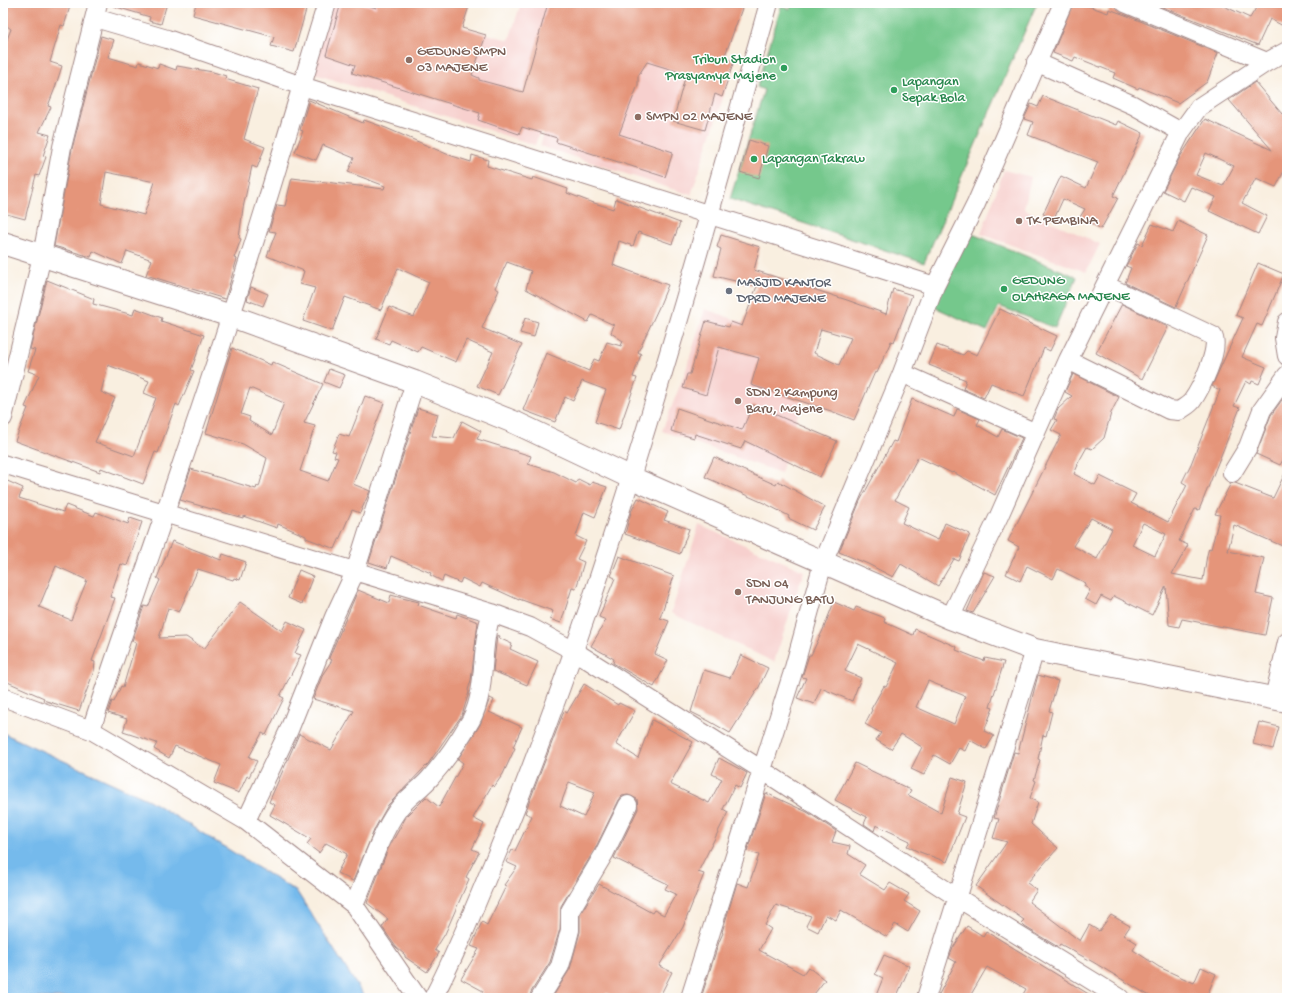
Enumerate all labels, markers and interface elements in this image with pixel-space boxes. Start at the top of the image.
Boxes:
place label: GEDUNG SMPN 03 MAJENE [417,44,506,77]
place label: Tribun Stadion Prasyamya Majene [664,52,777,85]
marker: GEDUNG SMPN 03 MAJENE [404,55,414,65]
marker: Tribun Stadion Prasyamya Majene [779,63,789,73]
place label: Lapangan Sepak Bola [902,74,966,107]
marker: Lapangan Sepak Bola [889,85,899,95]
place label: SMPN 02 MAJENE [646,109,754,126]
marker: SMPN 02 MAJENE [633,112,643,122]
place label: Lapangan Takraw [762,151,865,168]
marker: Lapangan Takraw [749,154,759,164]
place label: TK PEMBINA [1026,213,1098,230]
marker: TK PEMBINA [1014,216,1024,226]
place label: GEDUNG OLAHRAGA MAJENE [1012,273,1131,306]
place label: MASJID KANTOR DPRD MAJENE [736,275,832,308]
marker: GEDUNG OLAHRAGA MAJENE [999,284,1009,294]
marker: MASJID KANTOR DPRD MAJENE [724,286,734,296]
place label: SDN 2 Kampung Baru, Majene [745,385,838,418]
marker: SDN 2 Kampung Baru, Majene [733,396,743,406]
place label: SDN 04 TANJUNG BATU [745,576,834,609]
marker: SDN 04 TANJUNG BATU [733,587,743,597]

